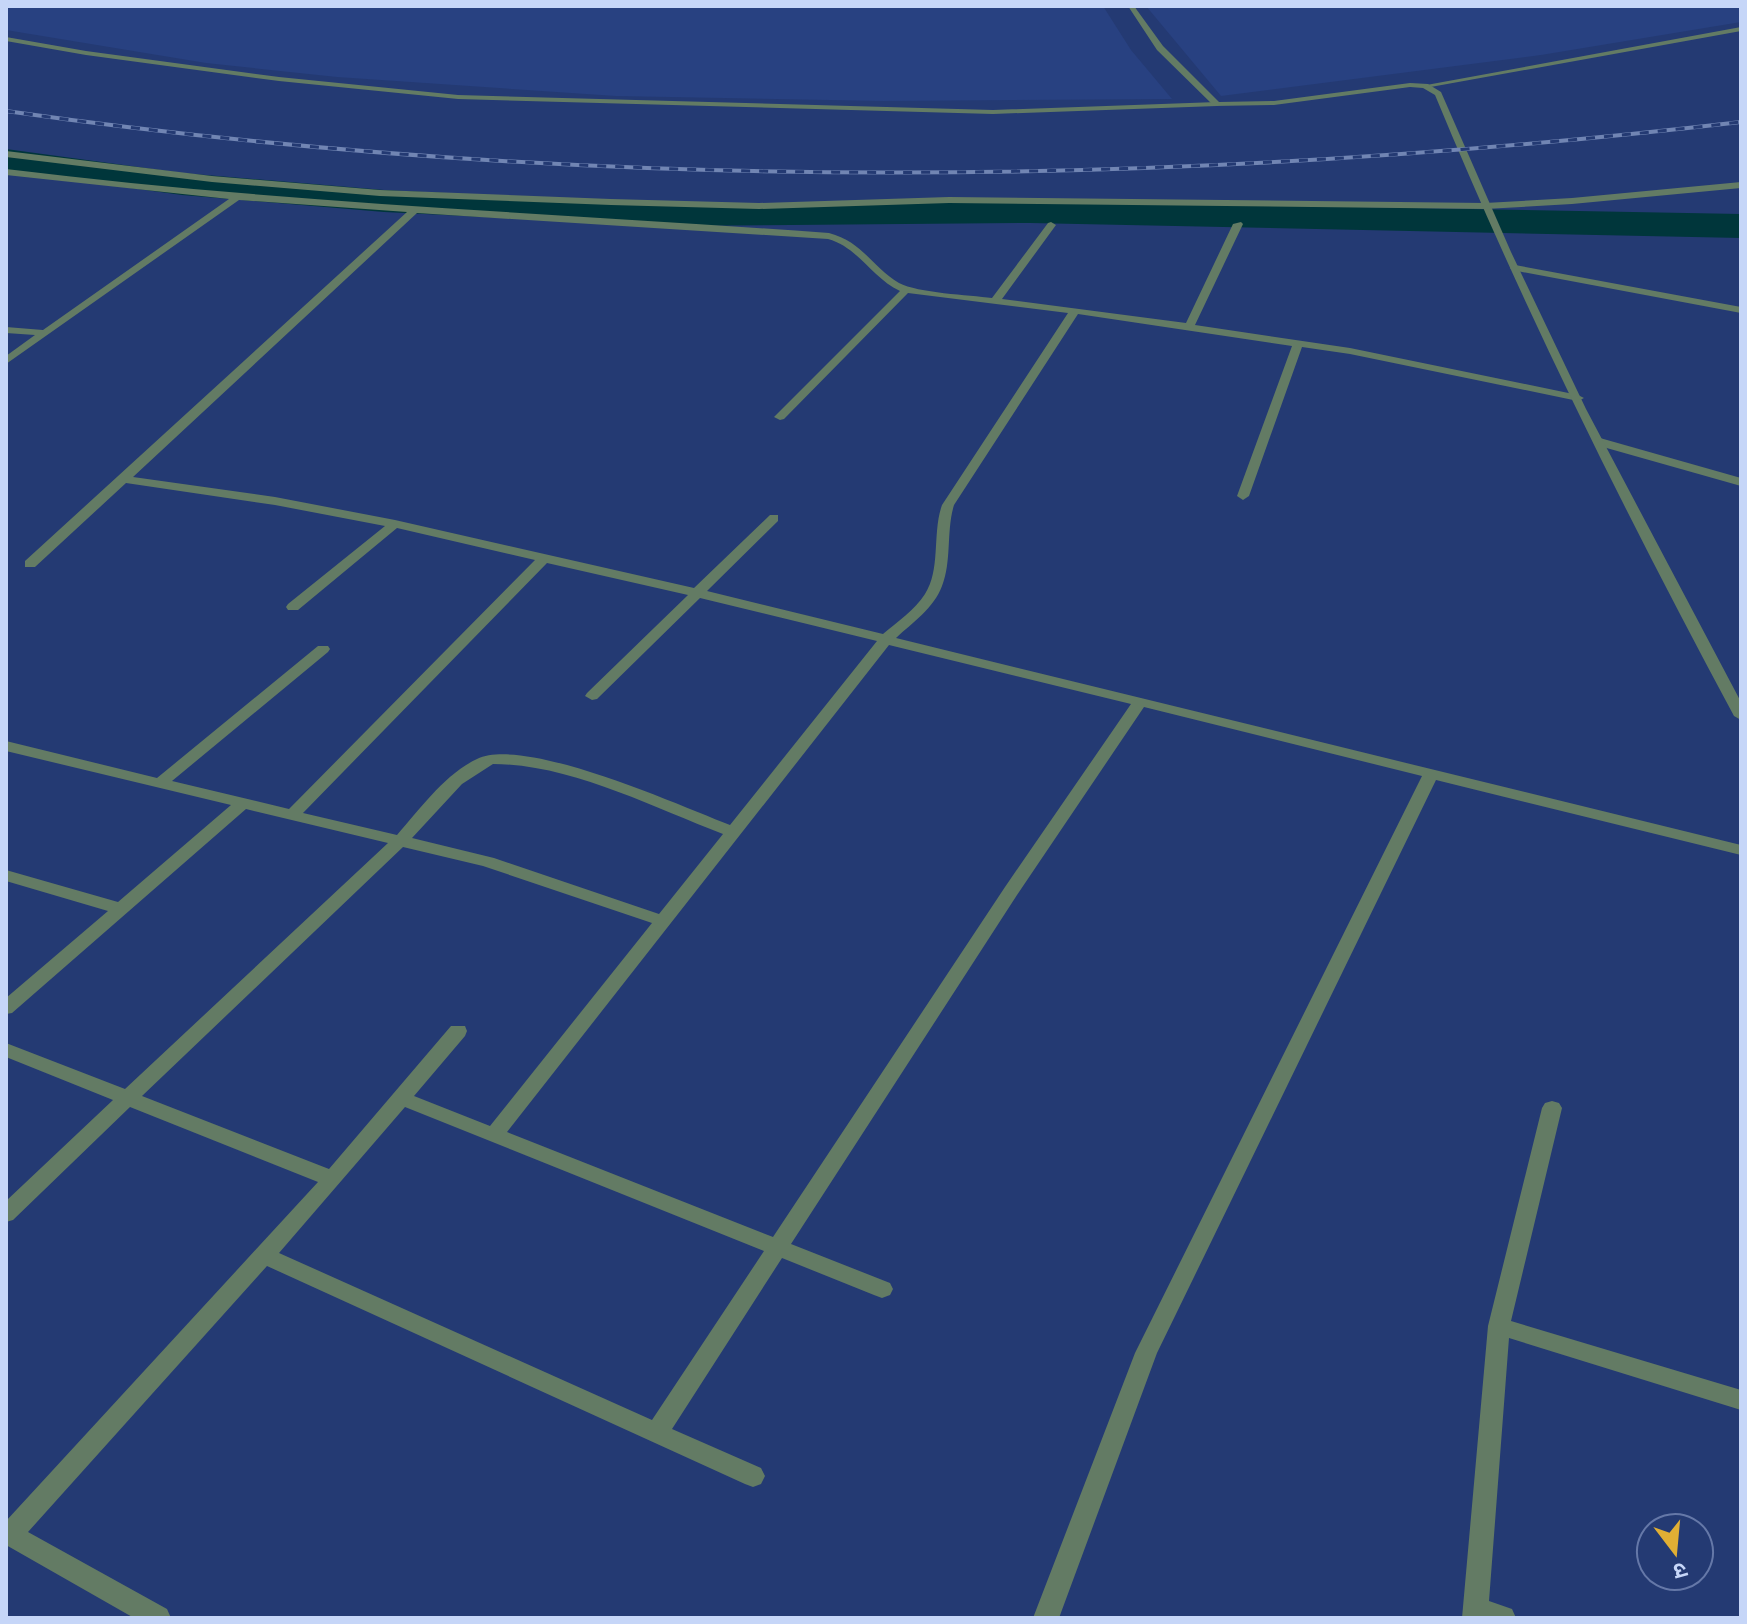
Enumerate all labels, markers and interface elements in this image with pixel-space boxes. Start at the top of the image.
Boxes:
north arrow [1635,1512,1715,1592]
text: उ [1669,1556,1691,1588]

